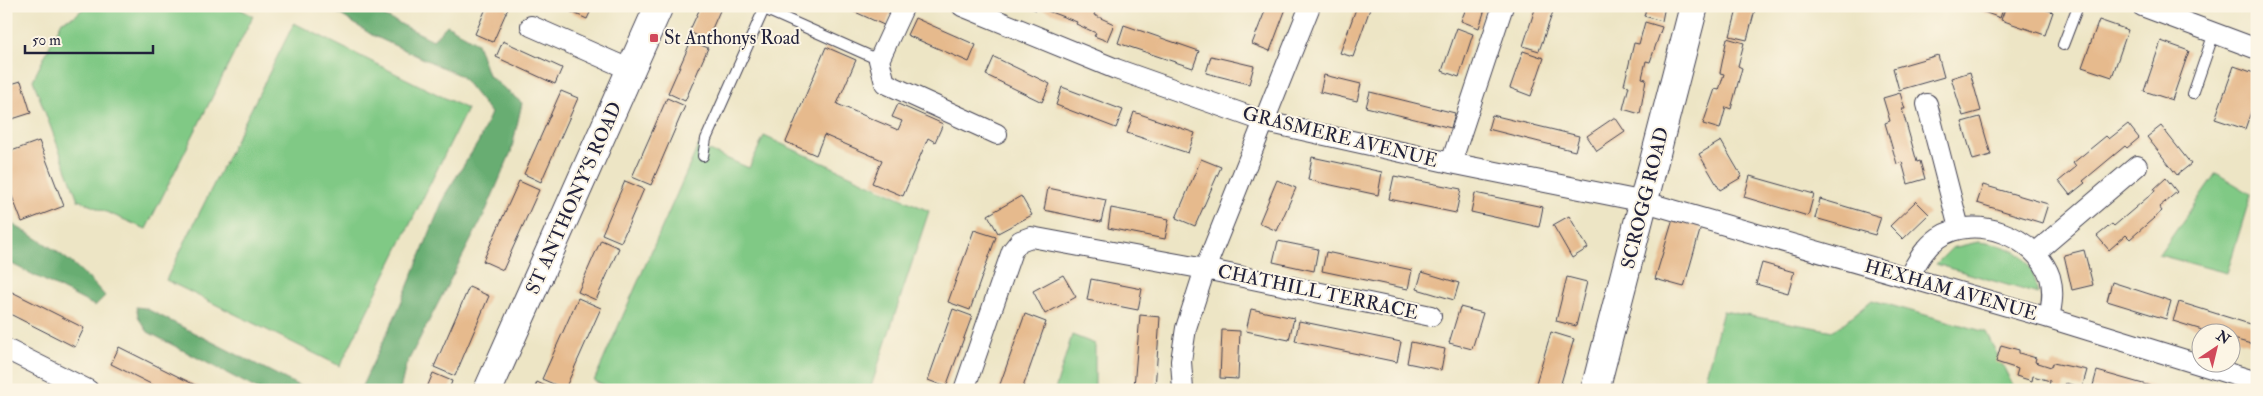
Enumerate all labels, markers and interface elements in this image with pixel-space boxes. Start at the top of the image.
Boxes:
scale bar [25,22,152,54]
place label: St Anthonys Road [664,26,801,50]
text: 50 m [32,31,61,50]
marker: St Anthonys Road [648,32,660,44]
street label: ST ANTHONY'S ROAD [521,98,627,298]
street label: GRASMERE AVENUE [1240,101,1440,173]
street label: SCROGG ROAD [1616,125,1674,271]
street label: HEXHAM AVENUE [1862,254,2040,326]
street label: CHATHILL TERRACE [1216,259,1421,325]
north arrow [2190,324,2240,374]
text: N [2212,327,2234,349]

